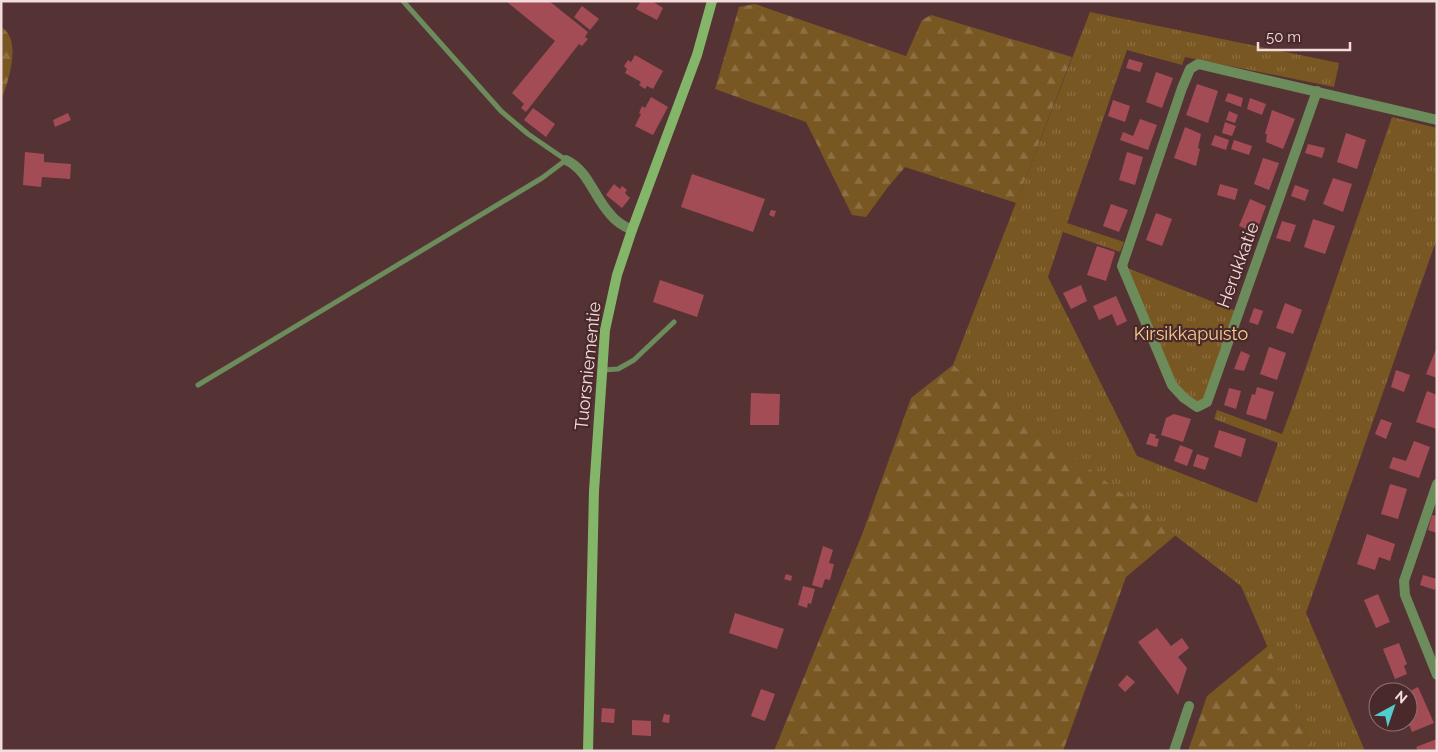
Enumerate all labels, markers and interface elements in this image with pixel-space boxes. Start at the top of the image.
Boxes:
scale bar [1258,20,1350,52]
text: 50 m [1266,28,1301,46]
street label: Herukkatie [1212,219,1263,311]
street label: Tuorsniementie [570,300,605,431]
park label: Kirsikkapuisto [1134,323,1248,344]
north arrow [1368,682,1418,732]
text: N [1392,687,1411,707]

